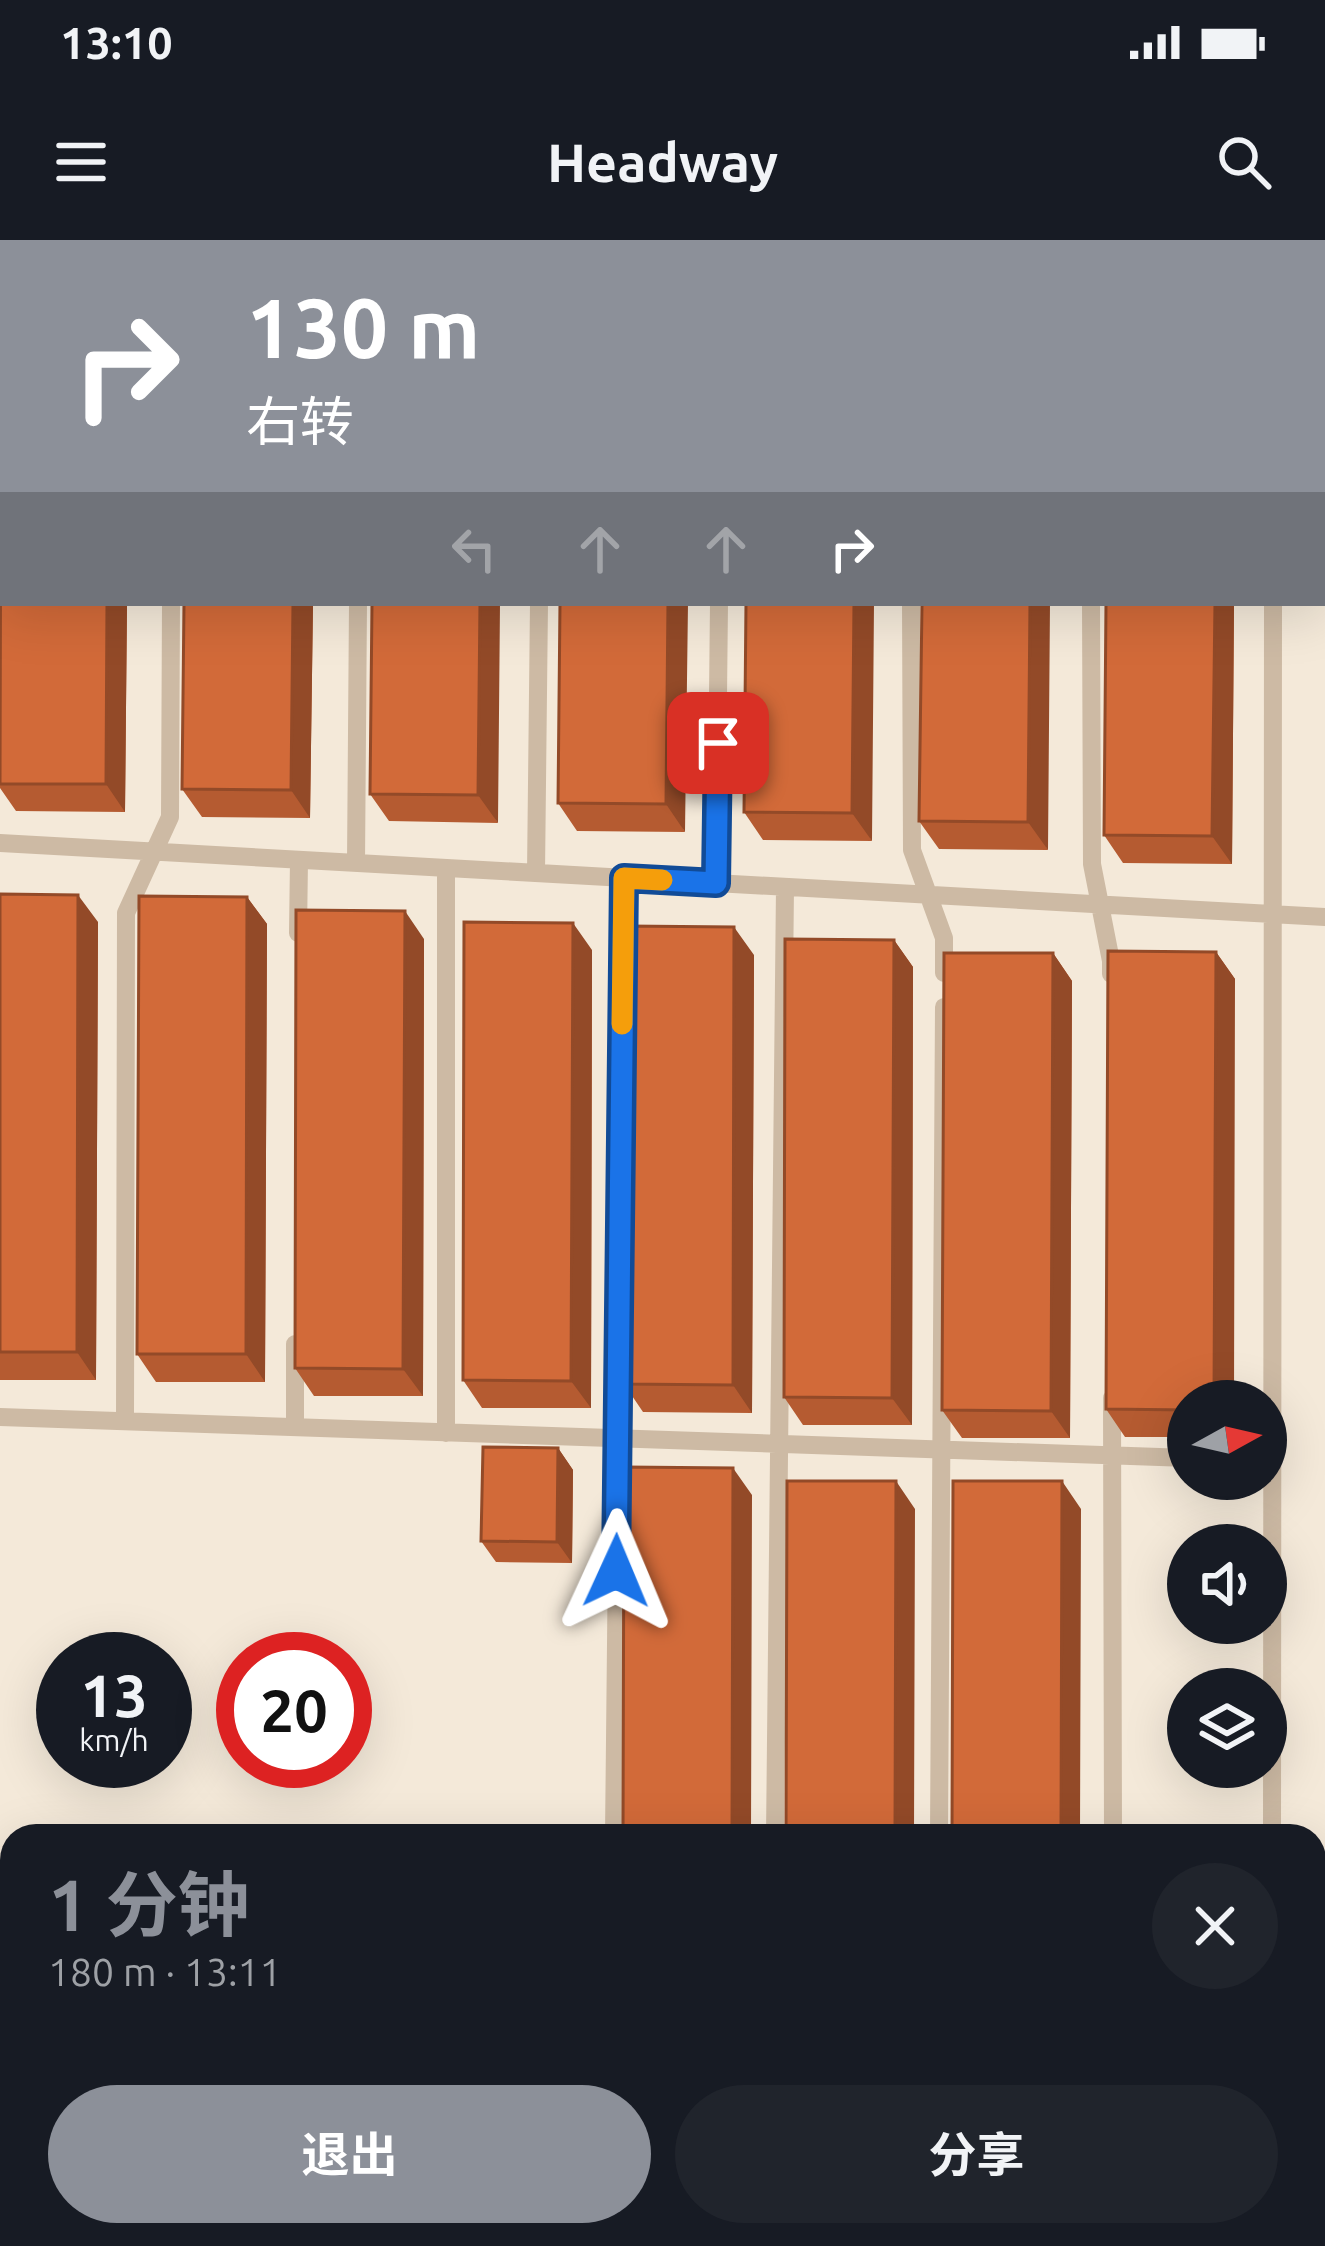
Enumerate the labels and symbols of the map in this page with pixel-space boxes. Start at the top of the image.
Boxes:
pin [667,692,769,794]
north arrow [1167,1380,1287,1500]
position arrow [553,1508,679,1634]
speed limit sign: 20 [216,1632,372,1788]

